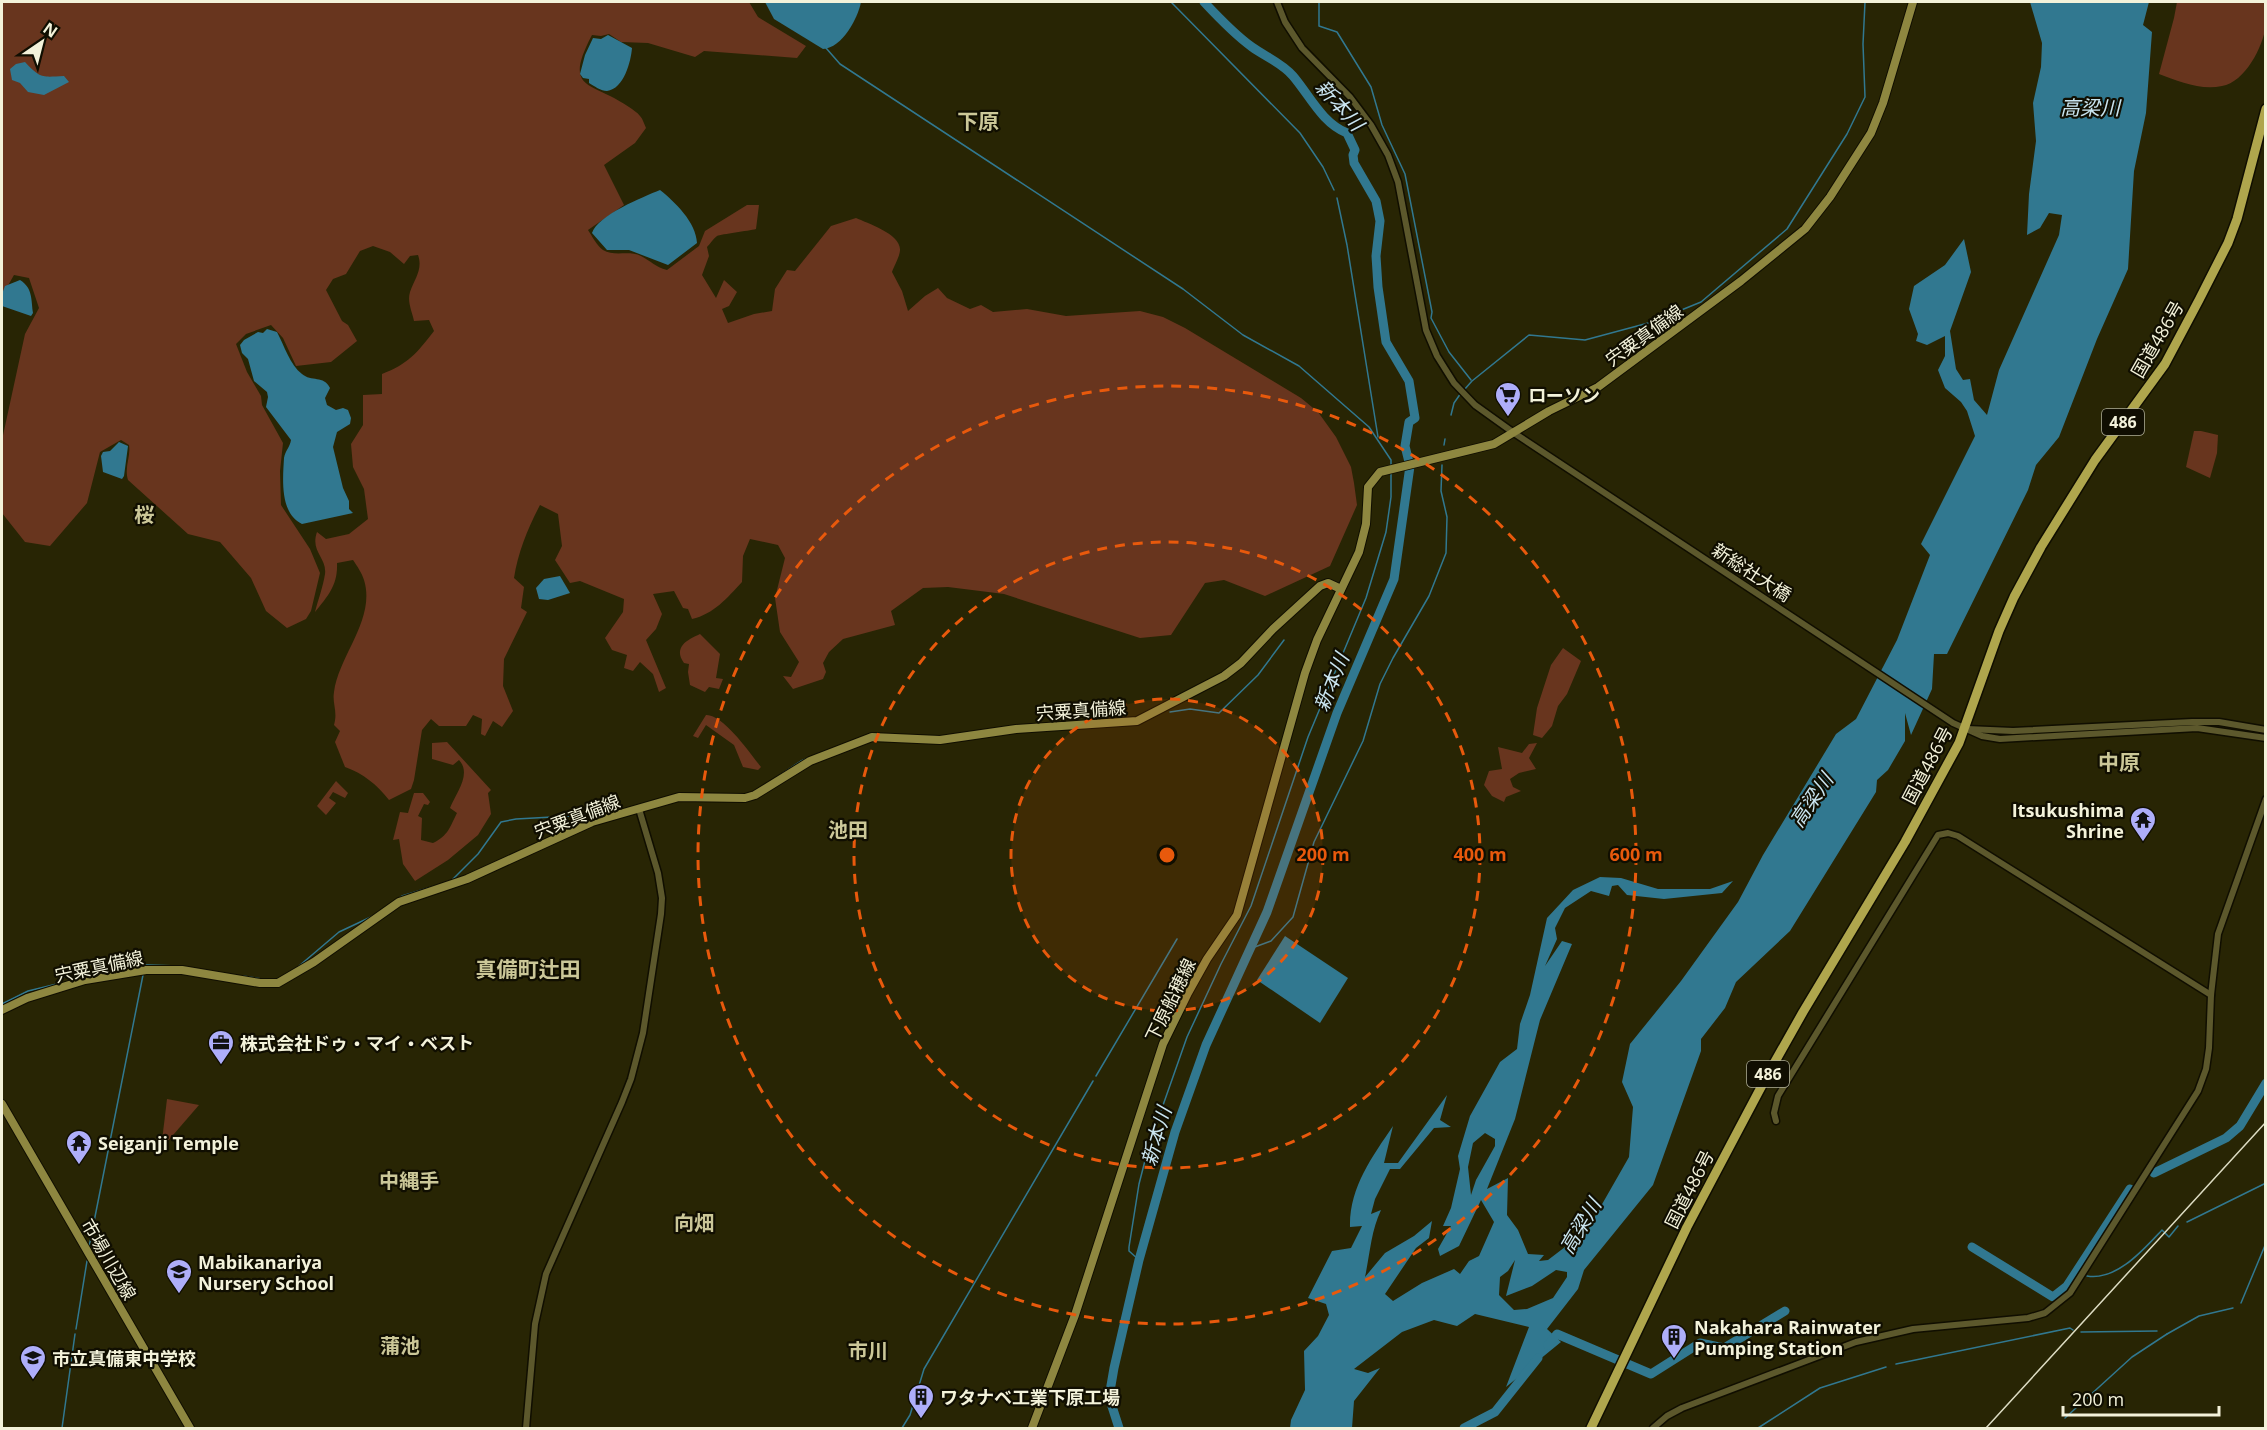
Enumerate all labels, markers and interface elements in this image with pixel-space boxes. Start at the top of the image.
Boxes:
north arrow [12,12,72,72]
text: N [39,17,62,42]
water label: 新本川 [1310,74,1371,138]
water label: 高梁川 [2060,94,2122,121]
district label: 下原 [957,107,999,135]
street label: 国道486号 [2125,296,2189,382]
street label: 宍粟真備線 [1601,299,1687,371]
supermarket icon: ローソン [1493,380,1523,418]
place label: ローソン [1528,383,1600,407]
road number: 486 [2102,409,2144,435]
district label: 桜 [134,501,154,528]
street label: 新総社大橋 [1708,537,1796,607]
water label: 新本川 [1307,647,1356,715]
street label: 宍粟真備線 [1035,695,1127,725]
street label: 国道486号 [1896,722,1958,808]
district label: 中原 [2098,748,2140,776]
water label: 高梁川 [1783,766,1840,832]
street label: 宍粟真備線 [531,789,623,843]
place label: Itsukushima Shrine [2012,798,2124,843]
temple icon: Itsukushima Shrine [2128,805,2158,843]
district label: 池田 [828,816,868,843]
text: 200 m [1296,842,1350,866]
text: 400 m [1453,842,1507,866]
text: 600 m [1609,842,1663,866]
centre of rings [1157,845,1177,865]
street label: 宍粟真備線 [52,945,146,987]
street label: 下原船穂線 [1139,954,1201,1046]
district label: 真備町辻田 [476,955,581,983]
office icon: 株式会社ドゥ・マイ・ベスト [206,1028,236,1066]
place label: 株式会社ドゥ・マイ・ベスト [240,1031,474,1055]
road number: 486 [1747,1061,1789,1087]
water label: 新本川 [1135,1102,1178,1169]
temple icon: Seiganji Temple [64,1128,94,1166]
place label: Seiganji Temple [98,1131,239,1155]
street label: 国道486号 [1659,1146,1719,1232]
district label: 中縄手 [379,1167,439,1194]
water label: 高梁川 [1553,1192,1608,1259]
district label: 向畑 [674,1209,714,1236]
street label: 市場川辺線 [76,1214,142,1304]
place label: Mabikanariya Nursery School [198,1250,334,1295]
school or university icon: Mabikanariya Nursery School [164,1257,194,1295]
place label: Nakahara Rainwater Pumping Station [1694,1315,1881,1360]
building icon: Nakahara Rainwater Pumping Station [1659,1322,1689,1360]
district label: 蒲池 [380,1332,420,1359]
district label: 市川 [848,1337,888,1364]
school or university icon: 市立真備東中学校 [18,1343,48,1381]
place label: 市立真備東中学校 [52,1346,196,1370]
scale bar [2063,1379,2219,1417]
building icon: ワタナベ工業下原工場 [906,1382,936,1420]
place label: ワタナベ工業下原工場 [940,1385,1120,1409]
text: 200 m [2072,1387,2124,1411]

